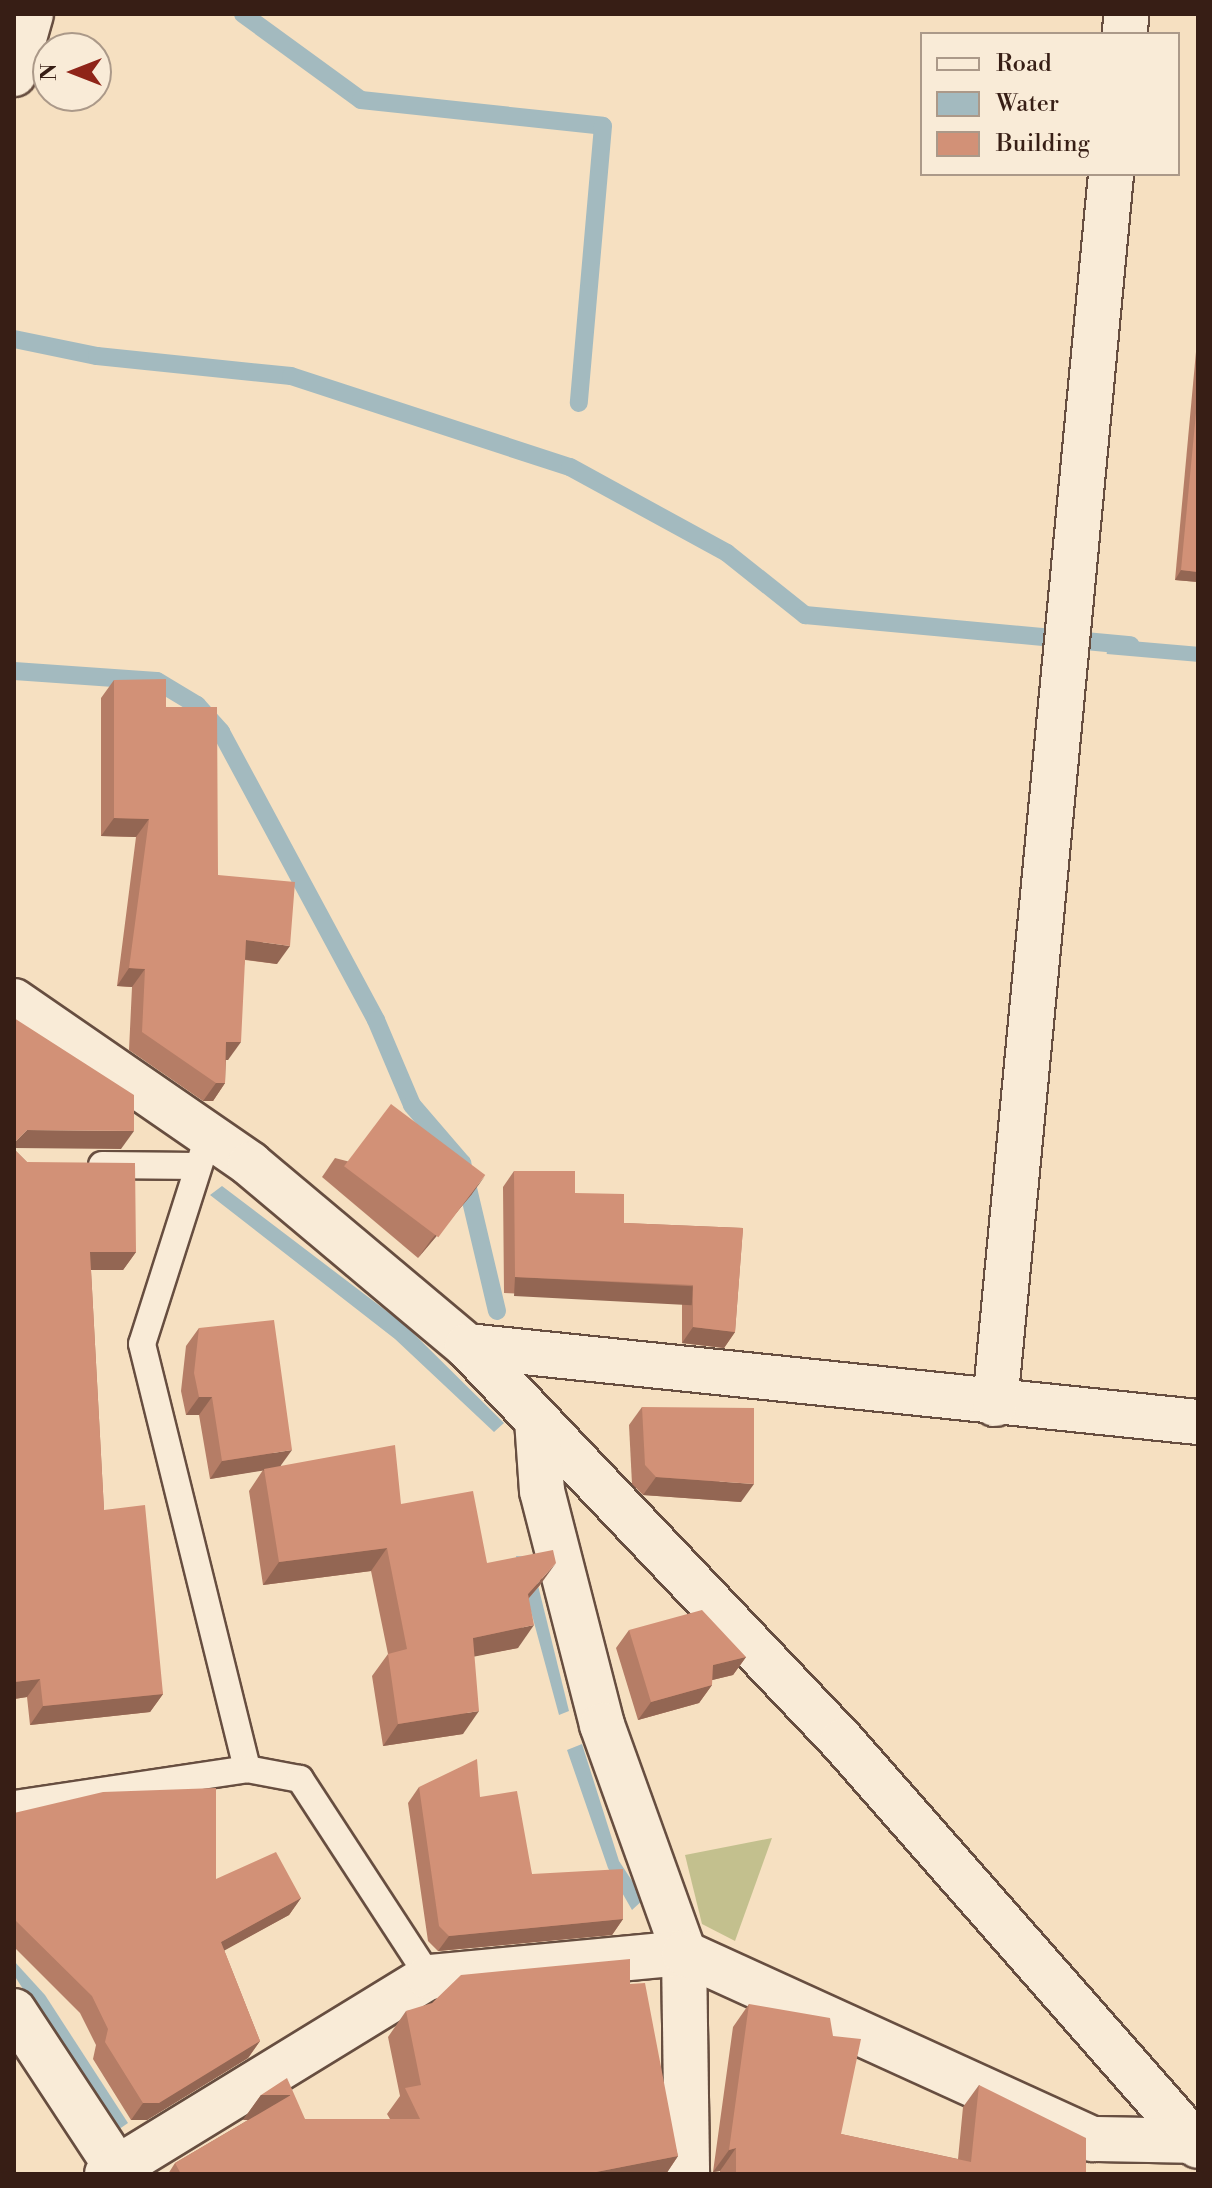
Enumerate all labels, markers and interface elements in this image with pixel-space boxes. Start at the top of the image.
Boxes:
north arrow [32,32,112,112]
legend [920,32,1180,176]
text: Road [996,49,1052,79]
text: N [36,63,63,81]
text: Water [996,89,1059,119]
text: Building [996,129,1090,159]

